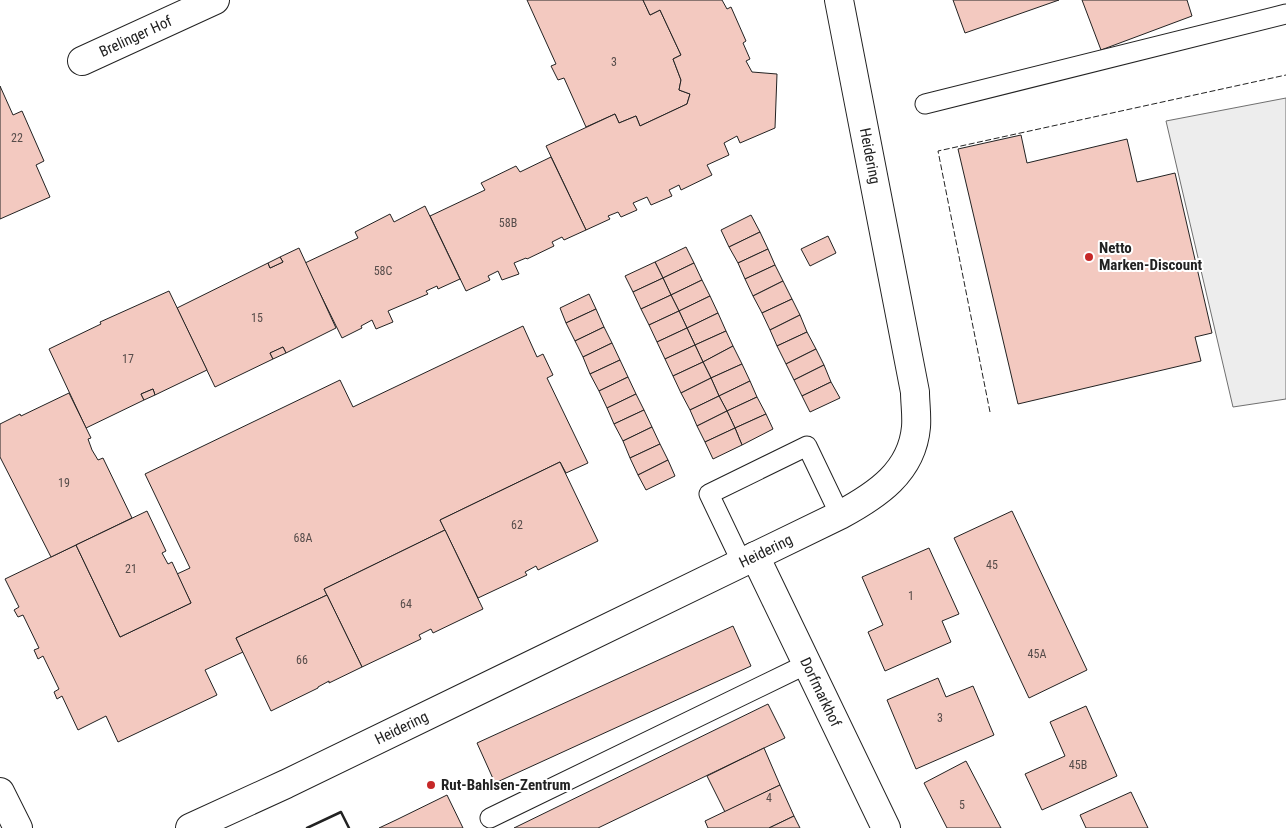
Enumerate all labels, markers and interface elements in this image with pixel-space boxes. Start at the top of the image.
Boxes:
street label: Brelinger Hof [96,12,175,61]
house number: 3 [611,55,617,69]
street label: Heidering [856,126,884,186]
house number: 22 [11,131,23,145]
house number: 58B [499,216,517,230]
place label: Netto Marken-Discount [1099,239,1203,274]
marker: Netto Marken-Discount [1083,251,1095,263]
house number: 58C [374,264,393,278]
house number: 15 [251,311,263,325]
house number: 17 [122,352,134,366]
house number: 19 [58,476,70,490]
house number: 62 [511,518,523,532]
street label: Heidering [736,530,795,572]
house number: 68A [294,531,312,545]
house number: 45 [986,558,998,572]
house number: 21 [125,562,137,576]
house number: 1 [908,589,914,603]
house number: 64 [400,597,412,611]
house number: 45A [1028,647,1046,661]
house number: 66 [296,653,308,667]
street label: Dorfmarkhof [796,654,845,730]
street label: Heidering [372,707,431,748]
house number: 3 [937,711,943,725]
house number: 45B [1069,758,1087,772]
place label: Rut-Bahlsen-Zentrum [441,776,571,794]
marker: Rut-Bahlsen-Zentrum [425,779,437,791]
house number: 4 [766,791,772,805]
house number: 5 [959,798,965,812]

